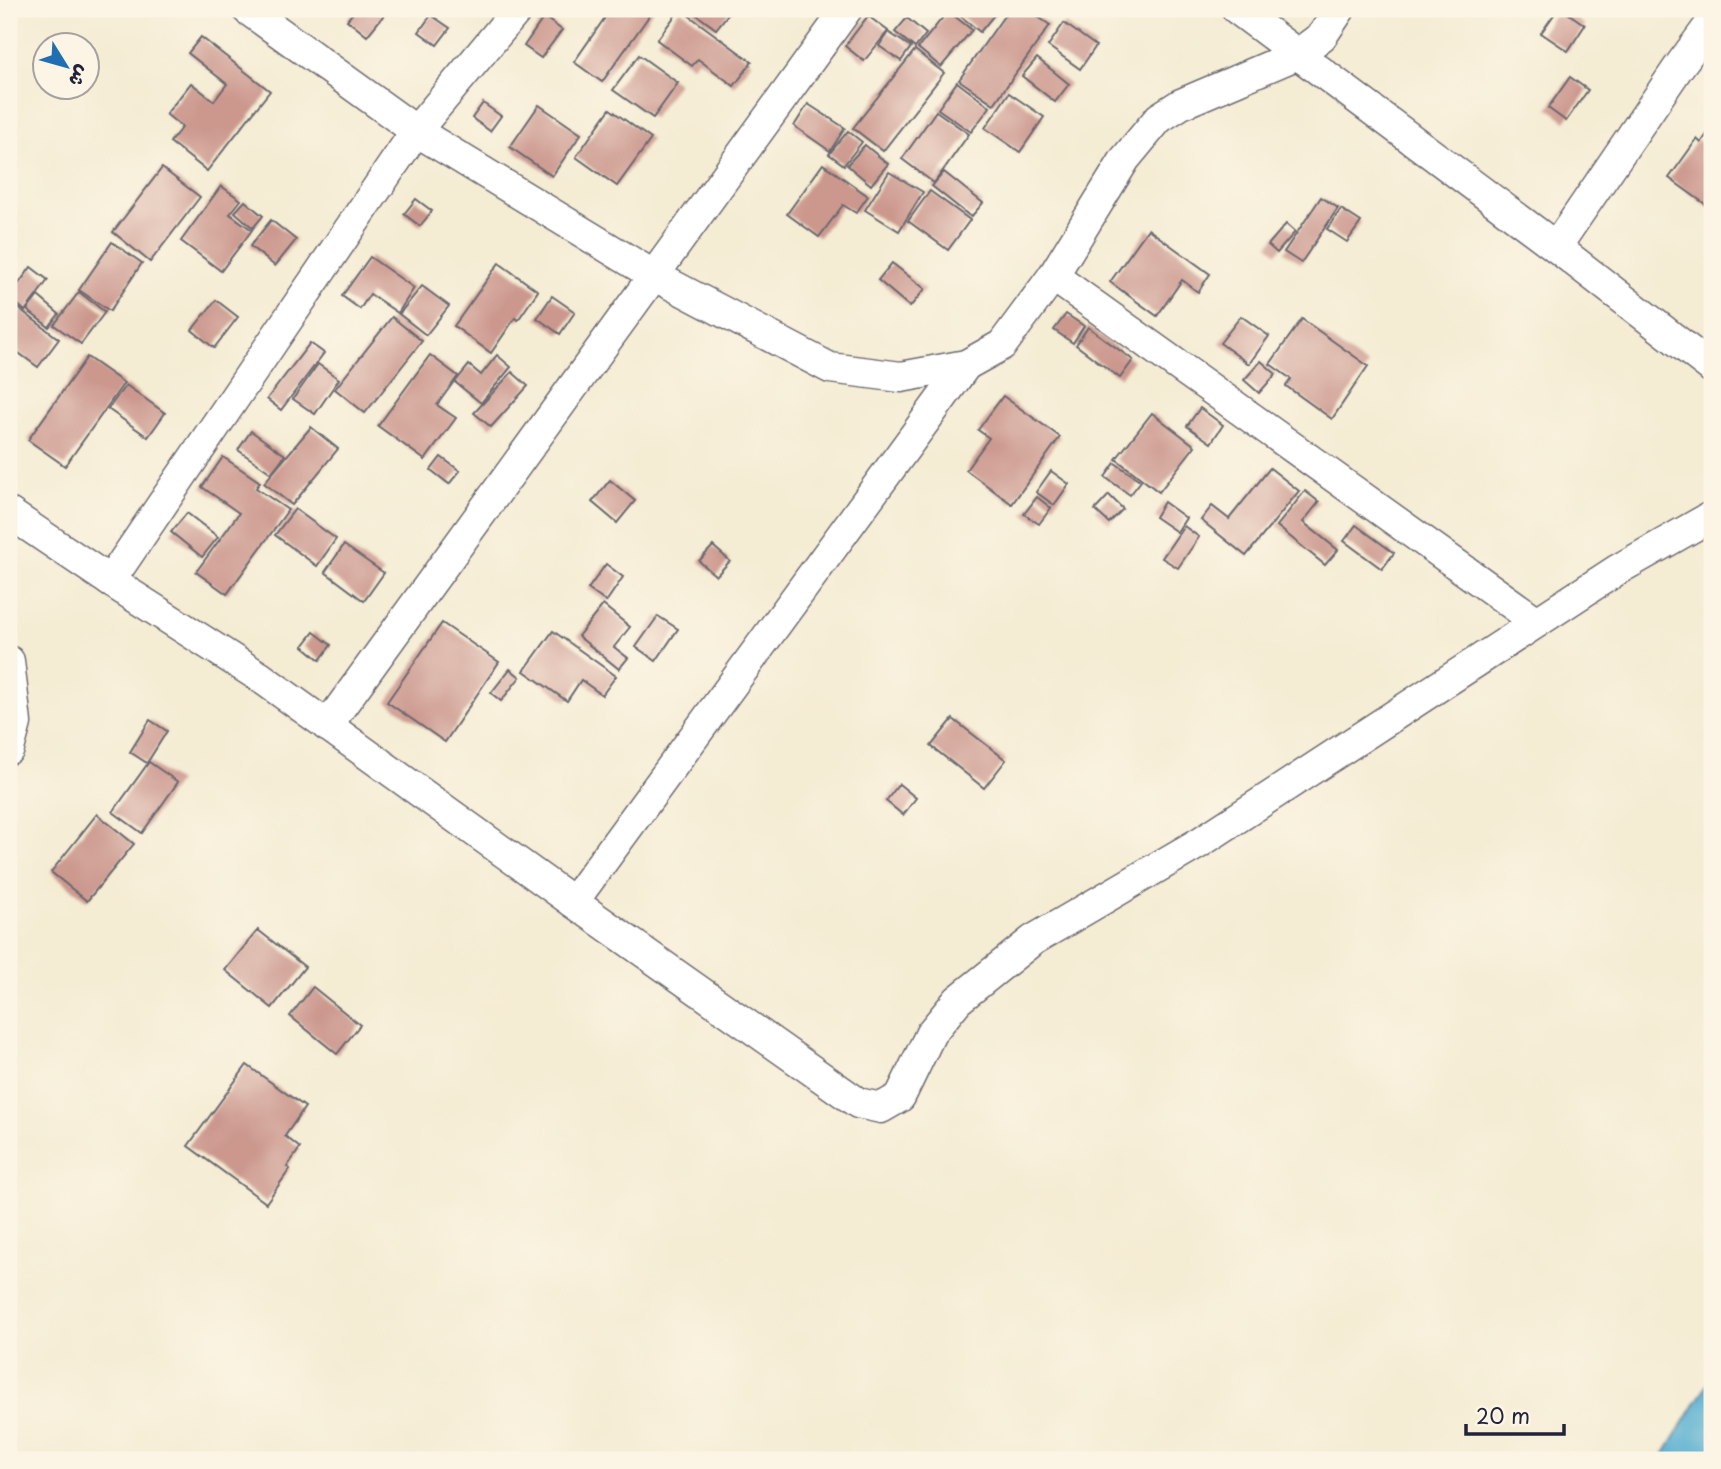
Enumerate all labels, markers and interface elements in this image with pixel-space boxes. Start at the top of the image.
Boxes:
north arrow [32,32,102,102]
text: ش [63,60,98,94]
scale bar [1466,1392,1564,1436]
text: 20 m [1476,1399,1530,1431]

